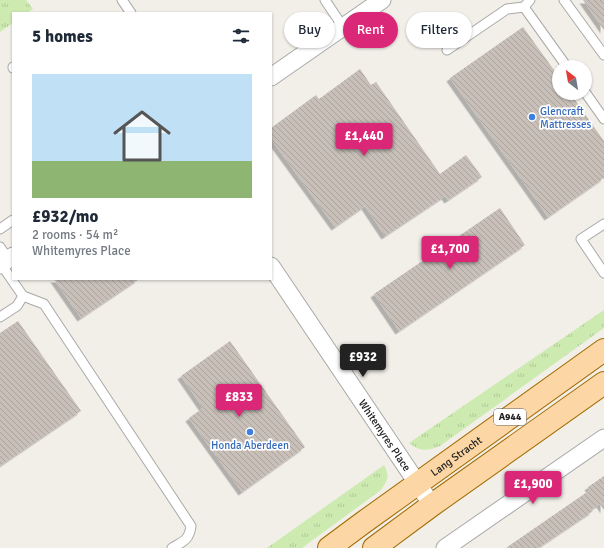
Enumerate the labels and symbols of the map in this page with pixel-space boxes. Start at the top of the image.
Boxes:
north arrow [552,60,592,100]
place label: Glencraft Mattresses [540,105,592,131]
marker: Glencraft Mattresses [527,112,537,122]
pin: £1,440 [331,123,397,157]
pin: £1,700 [417,236,483,270]
pin: £932 [339,344,387,378]
pin: £833 [215,384,263,418]
street label: Whitemyres Place [356,397,414,473]
road number: A944 [494,409,526,425]
marker: Honda Aberdeen [245,427,255,437]
street label: Lang Stracht [428,433,484,479]
place label: Honda Aberdeen [211,439,289,452]
pin: £1,900 [500,471,566,505]

